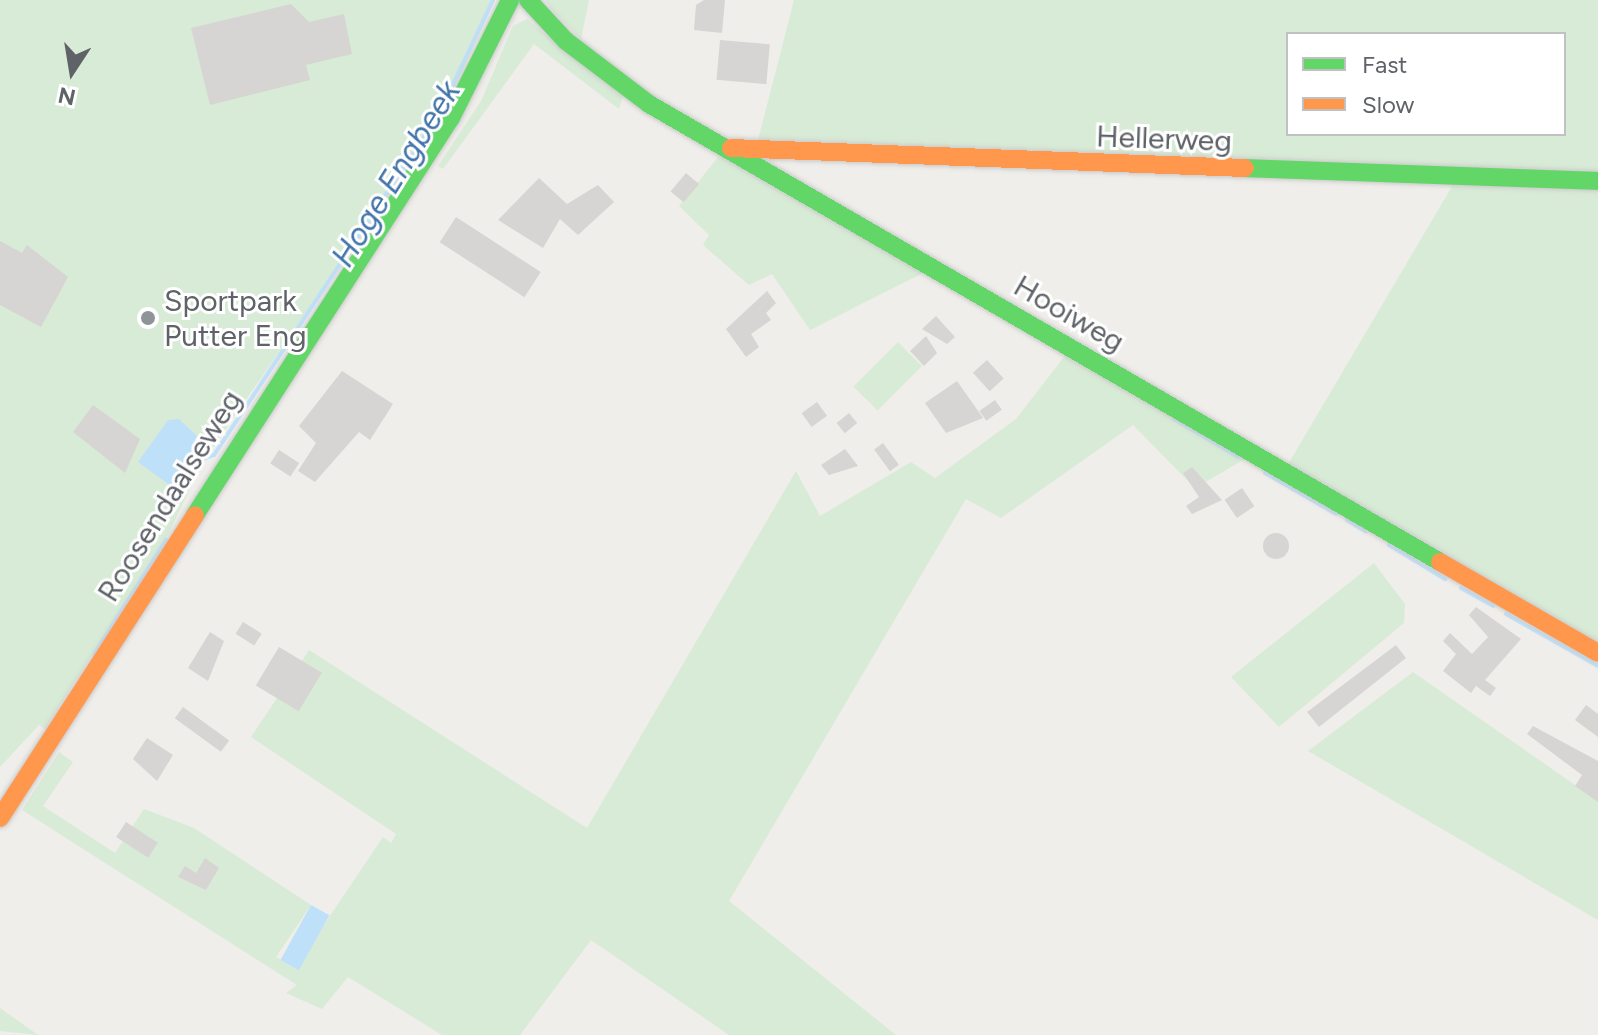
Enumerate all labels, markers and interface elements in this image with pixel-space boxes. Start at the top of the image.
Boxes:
north arrow [32,32,112,112]
legend [1286,32,1566,136]
text: Fast [1362,50,1407,79]
water label: Hoge Engbeek [324,74,468,274]
text: N [56,81,78,111]
text: Slow [1362,90,1414,119]
street label: Hellerweg [1096,119,1232,159]
street label: Hooiweg [1007,268,1131,360]
place label: Sportpark Putter Eng [164,283,307,354]
marker: Sportpark Putter Eng [139,309,157,327]
street label: Roosendaalseweg [90,384,250,608]

